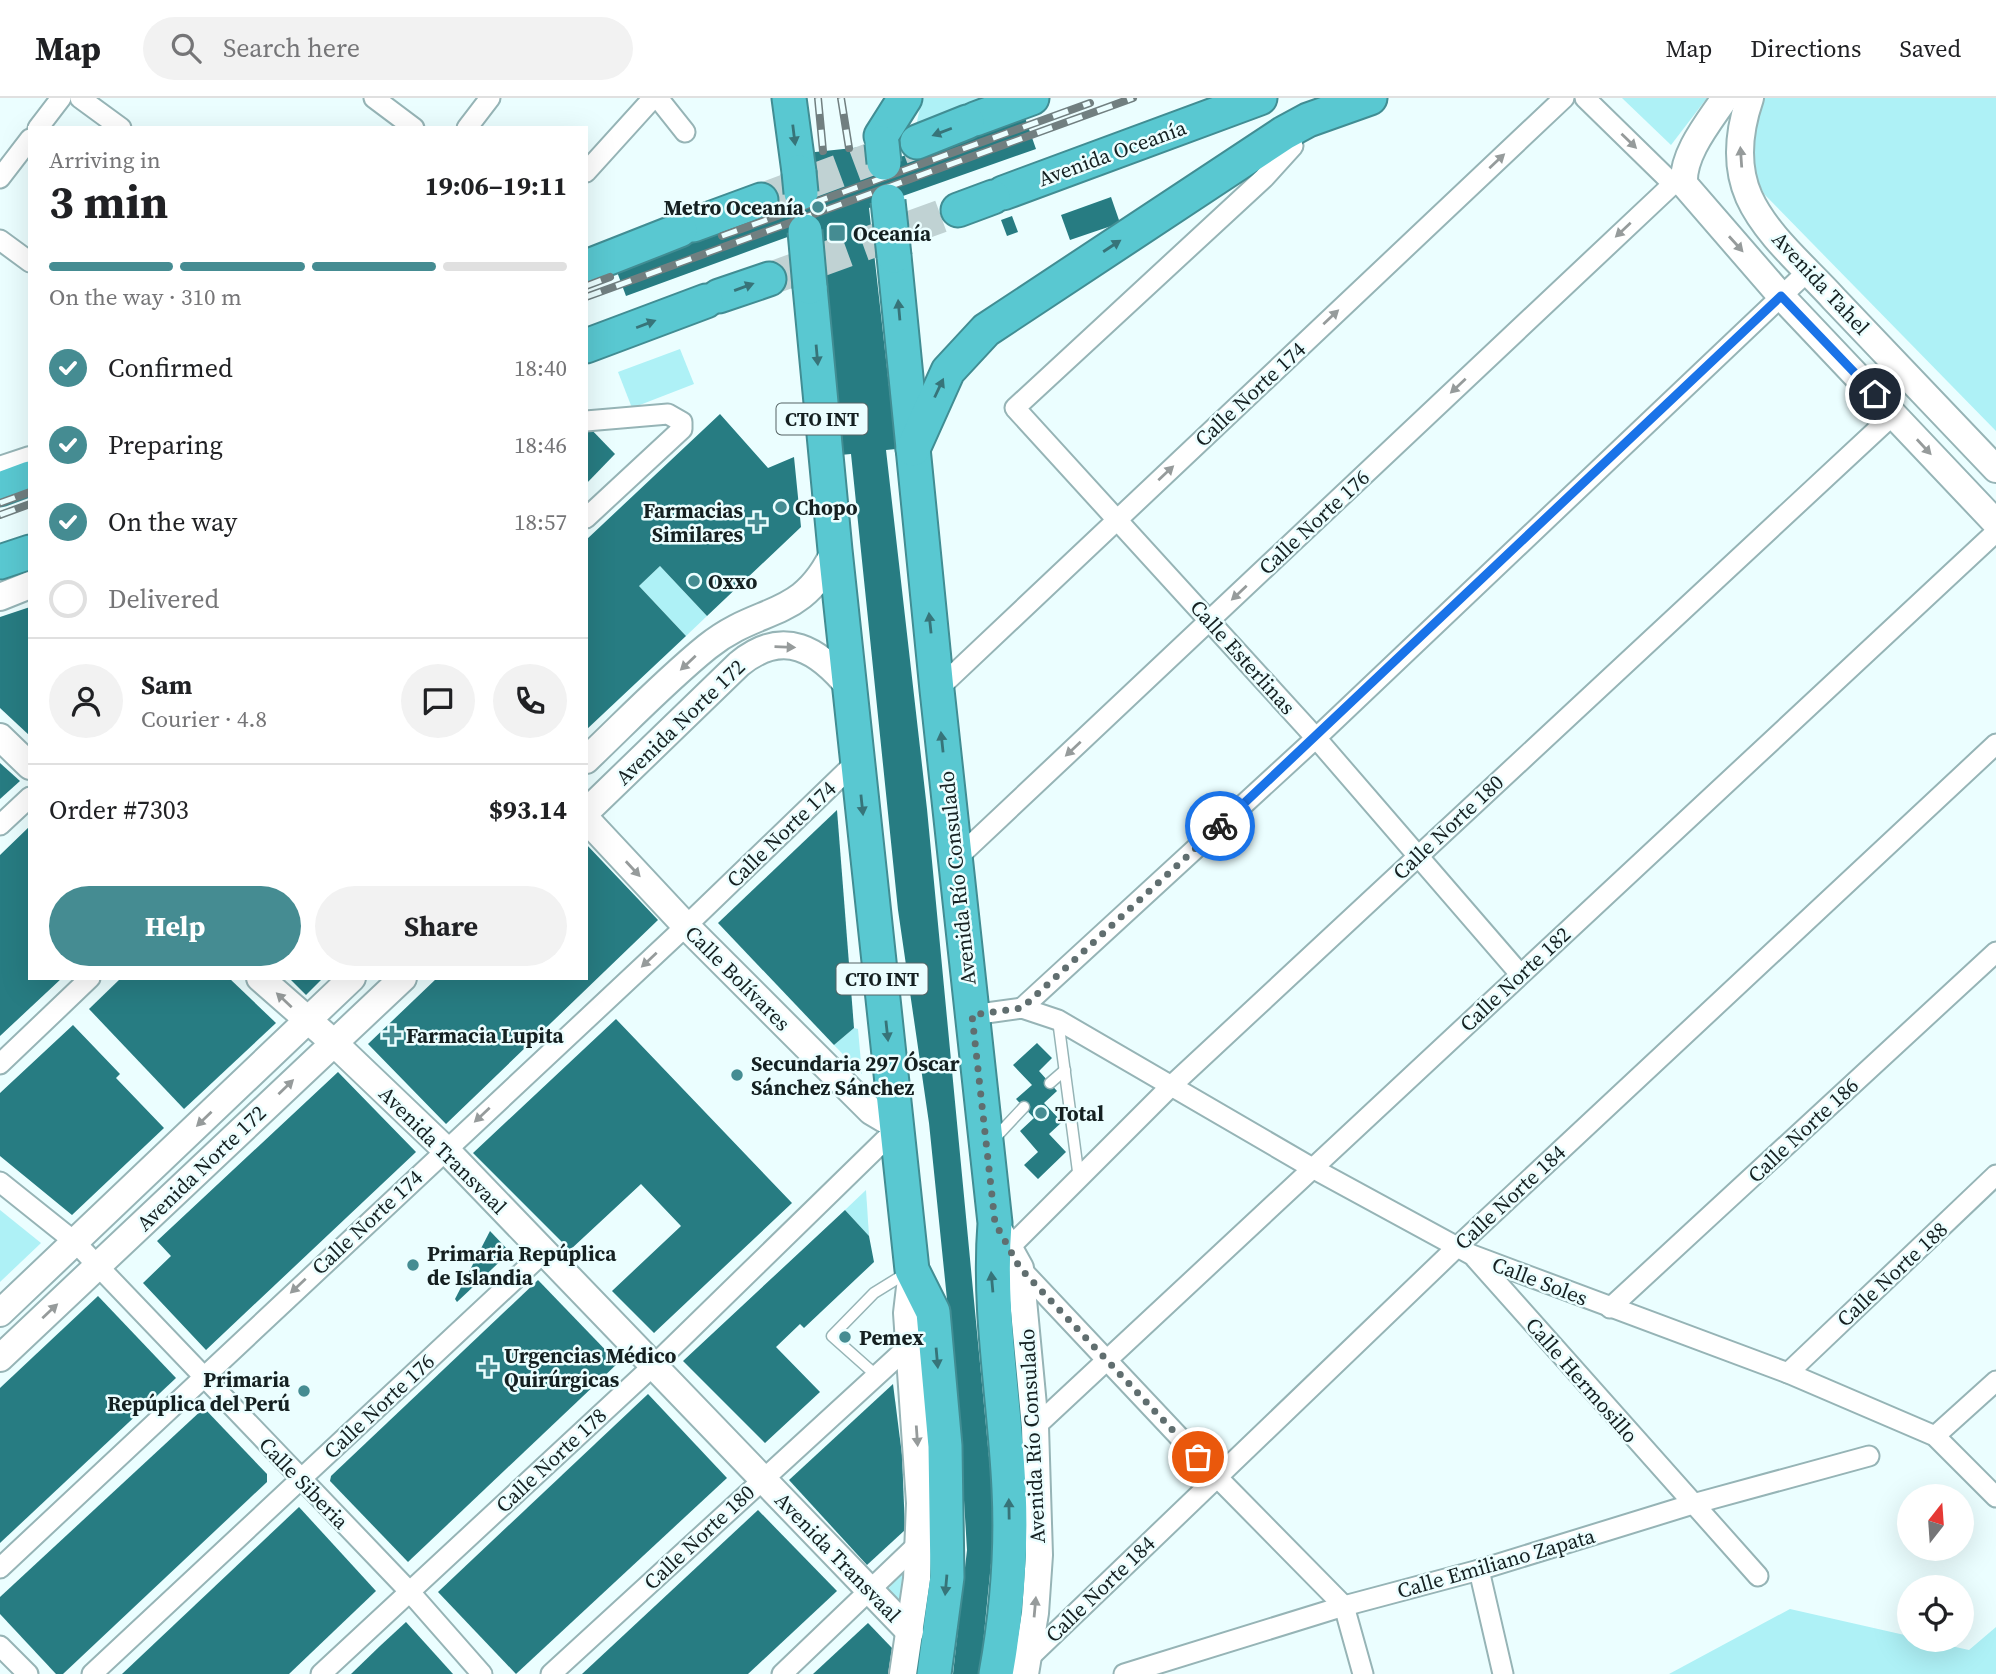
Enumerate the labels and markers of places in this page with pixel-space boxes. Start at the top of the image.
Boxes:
place label: Metro Oceanía [663,193,805,222]
marker: Metro Oceanía [810,199,826,215]
place label: Oceanía [853,219,932,248]
marker: Oceanía [827,223,847,243]
pin [1845,364,1905,424]
place label: Chopo [795,493,858,522]
place label: Farmacias Similares [643,496,743,549]
marker: Chopo [773,499,789,515]
marker: Farmacias Similares [749,514,765,530]
place label: Oxxo [708,567,758,596]
marker: Oxxo [686,573,702,589]
place label: Farmacia Lupita [406,1021,565,1050]
marker: Farmacia Lupita [384,1027,400,1043]
place label: Secundaria 297 Óscar Sánchez Sánchez [751,1049,960,1102]
marker: Secundaria 297 Óscar Sánchez Sánchez [729,1067,745,1083]
place label: Total [1055,1099,1104,1128]
marker: Total [1033,1105,1049,1121]
place label: Primaria Repúplica de Islandia [427,1239,617,1292]
marker: Primaria Repúplica de Islandia [405,1257,421,1273]
place label: Pemex [859,1323,924,1352]
marker: Pemex [837,1329,853,1345]
place label: Urgencias Médico Quirúrgicas [504,1341,677,1394]
marker: Urgencias Médico Quirúrgicas [478,1357,498,1377]
place label: Primaria Repúplica del Perú [107,1365,291,1418]
marker: Primaria Repúplica del Perú [296,1383,312,1399]
pin [1168,1427,1228,1487]

